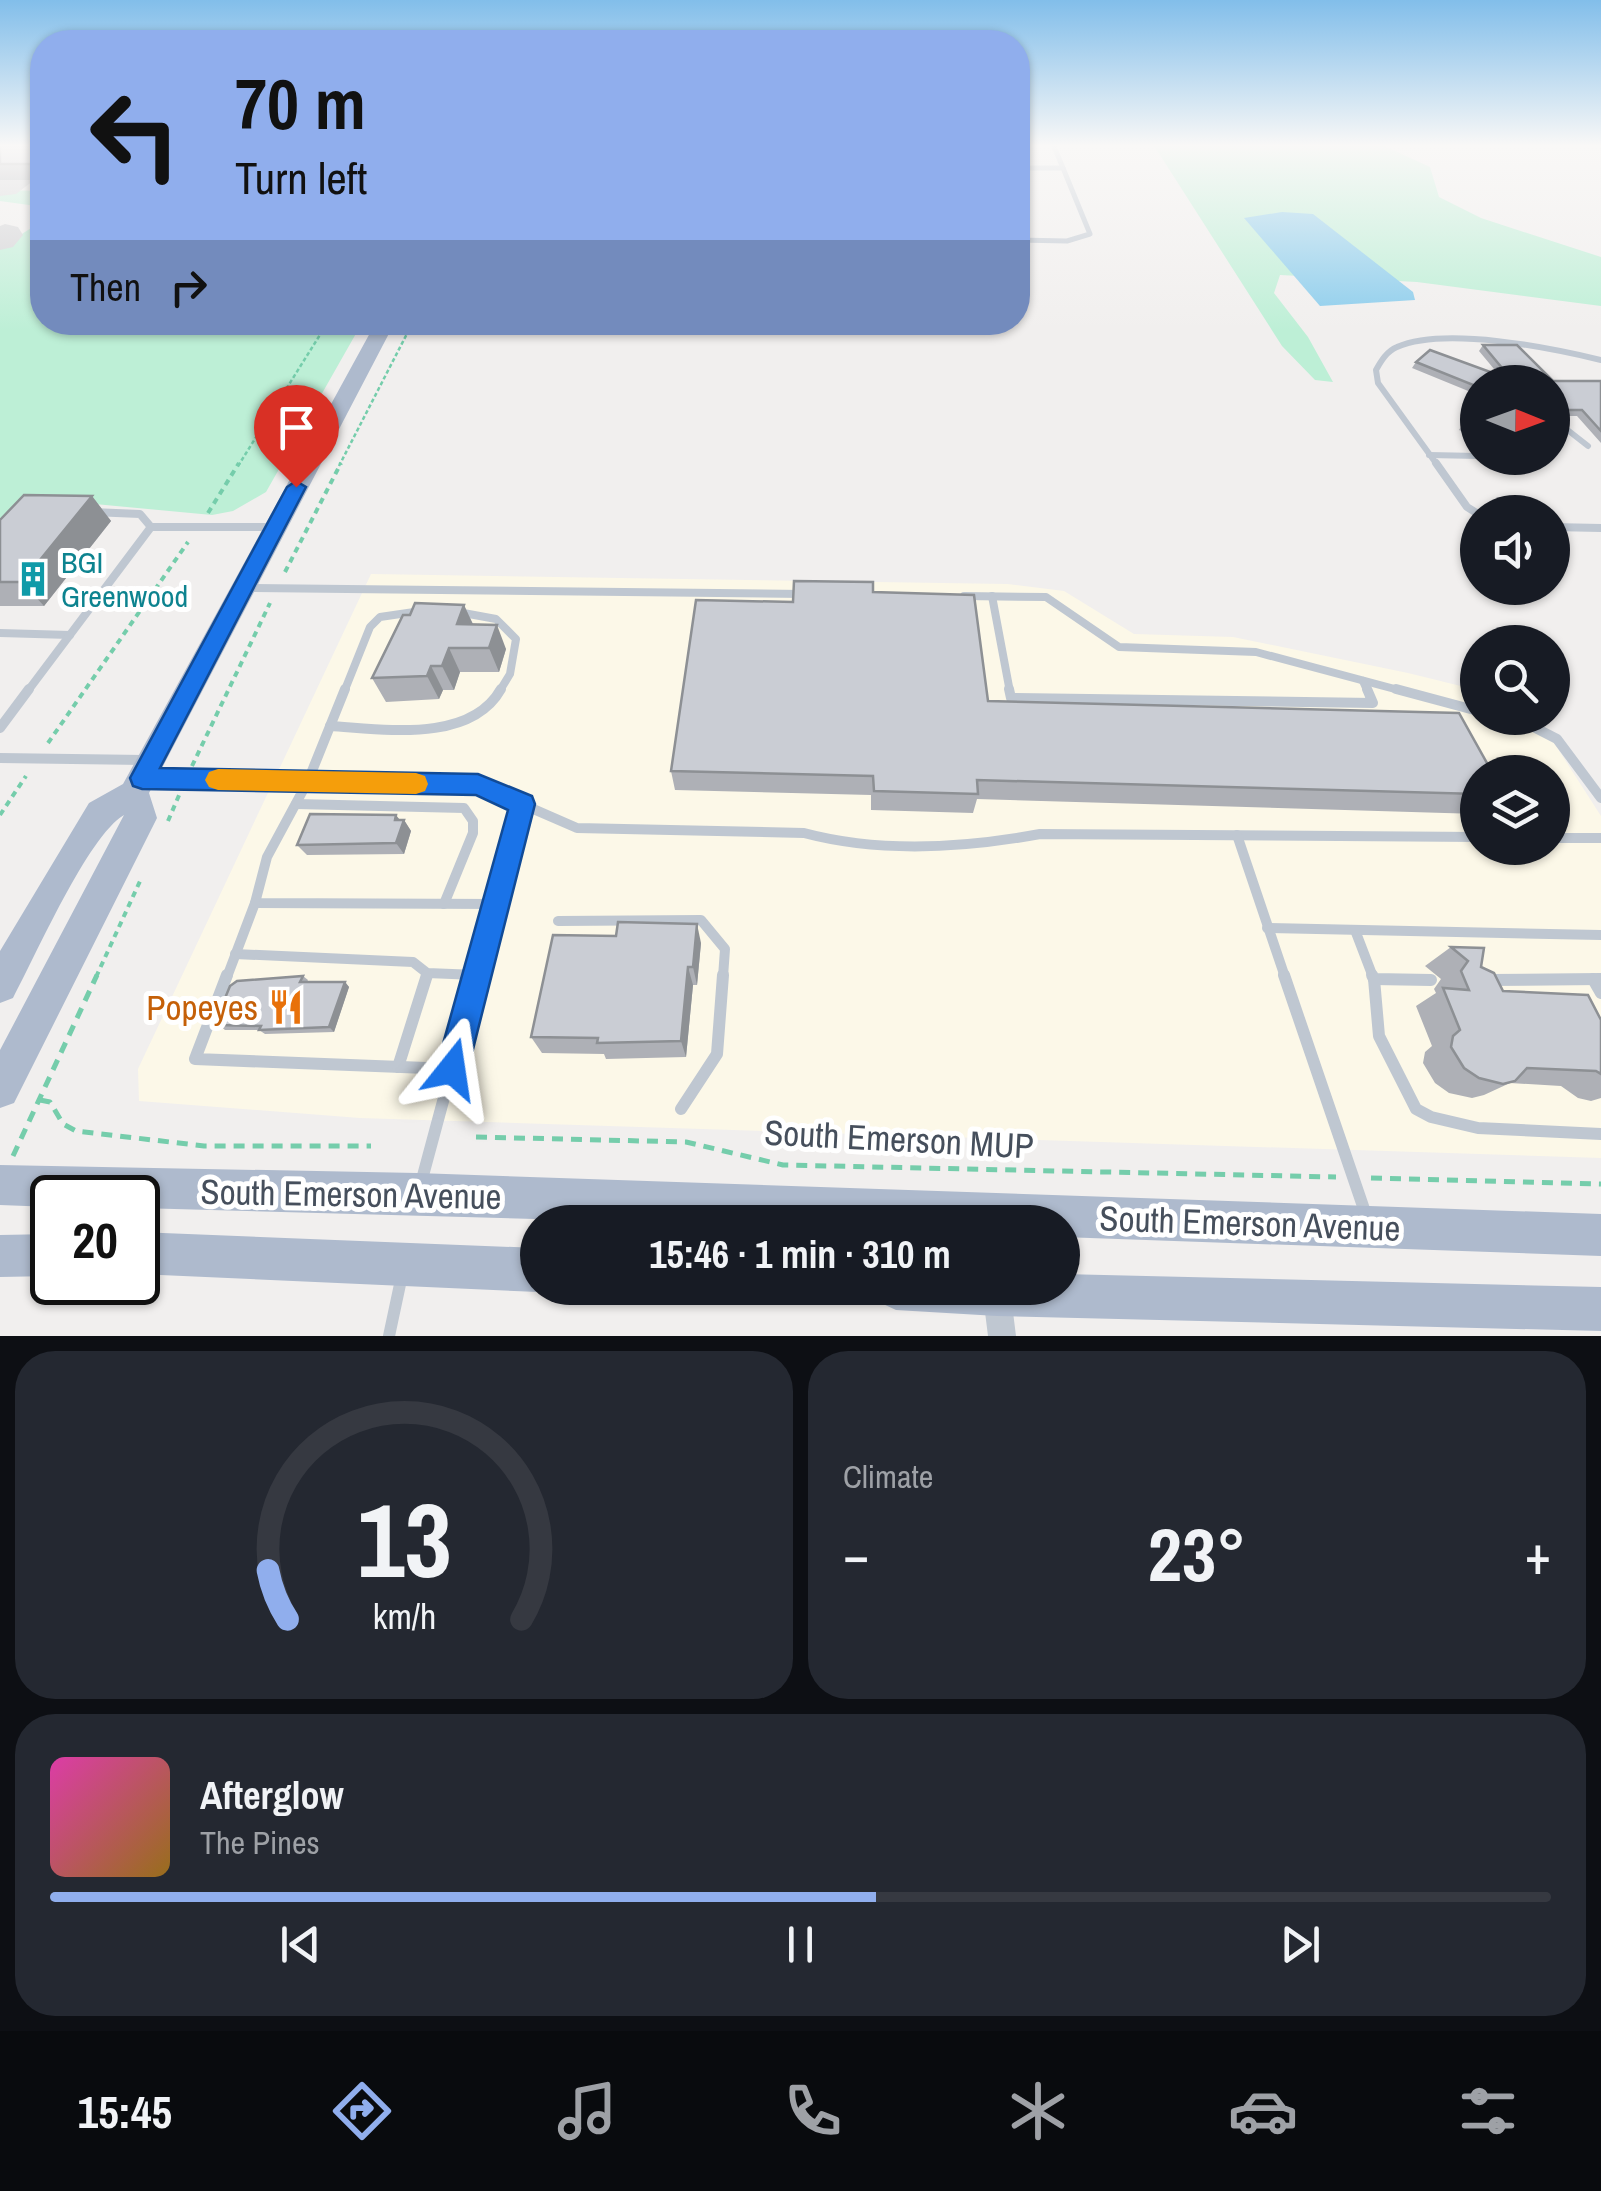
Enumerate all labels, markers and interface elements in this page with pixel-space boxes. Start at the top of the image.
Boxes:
text: 70 m [235,57,366,151]
icon: left [70,70,200,200]
text: Turn left [235,147,367,208]
icon: right [161,260,216,315]
text: Then [70,262,141,313]
north arrow [1460,365,1570,475]
map controls [1460,365,1570,865]
pin [254,385,339,488]
icon: arrive [269,400,324,455]
button: sound [1460,495,1570,605]
place label: BGI Greenwood [61,542,188,616]
building icon: BGI Greenwood [14,560,52,598]
button: search [1460,625,1570,735]
button: layers [1460,755,1570,865]
place label: Popeyes [146,984,258,1031]
restaurant icon: Popeyes [267,988,305,1026]
position arrow [400,1017,504,1121]
street label: South Emerson MUP [763,1108,1035,1170]
street label: South Emerson Avenue [200,1168,502,1220]
speed limit sign: 20 [30,1175,160,1305]
street label: South Emerson Avenue [1099,1194,1401,1252]
text: 15:46 · 1 min · 310 m [649,1229,951,1280]
text: Climate [843,1455,933,1498]
text: 13 [357,1469,451,1609]
text: 23° [1148,1503,1246,1604]
text: − [843,1517,869,1591]
text: + [1525,1517,1551,1591]
text: km/h [372,1592,436,1640]
text: Afterglow [200,1770,344,1821]
text: The Pines [200,1821,320,1864]
icon: previous [273,1917,328,1972]
icon: pause [773,1917,828,1972]
icon: next [1273,1917,1328,1972]
icon: directions [327,2076,397,2146]
icon: music [552,2076,622,2146]
icon: phone [778,2076,848,2146]
icon: climate [1003,2076,1073,2146]
icon: car [1228,2076,1298,2146]
icon: filters [1453,2076,1523,2146]
text: 15:45 [78,2081,172,2142]

